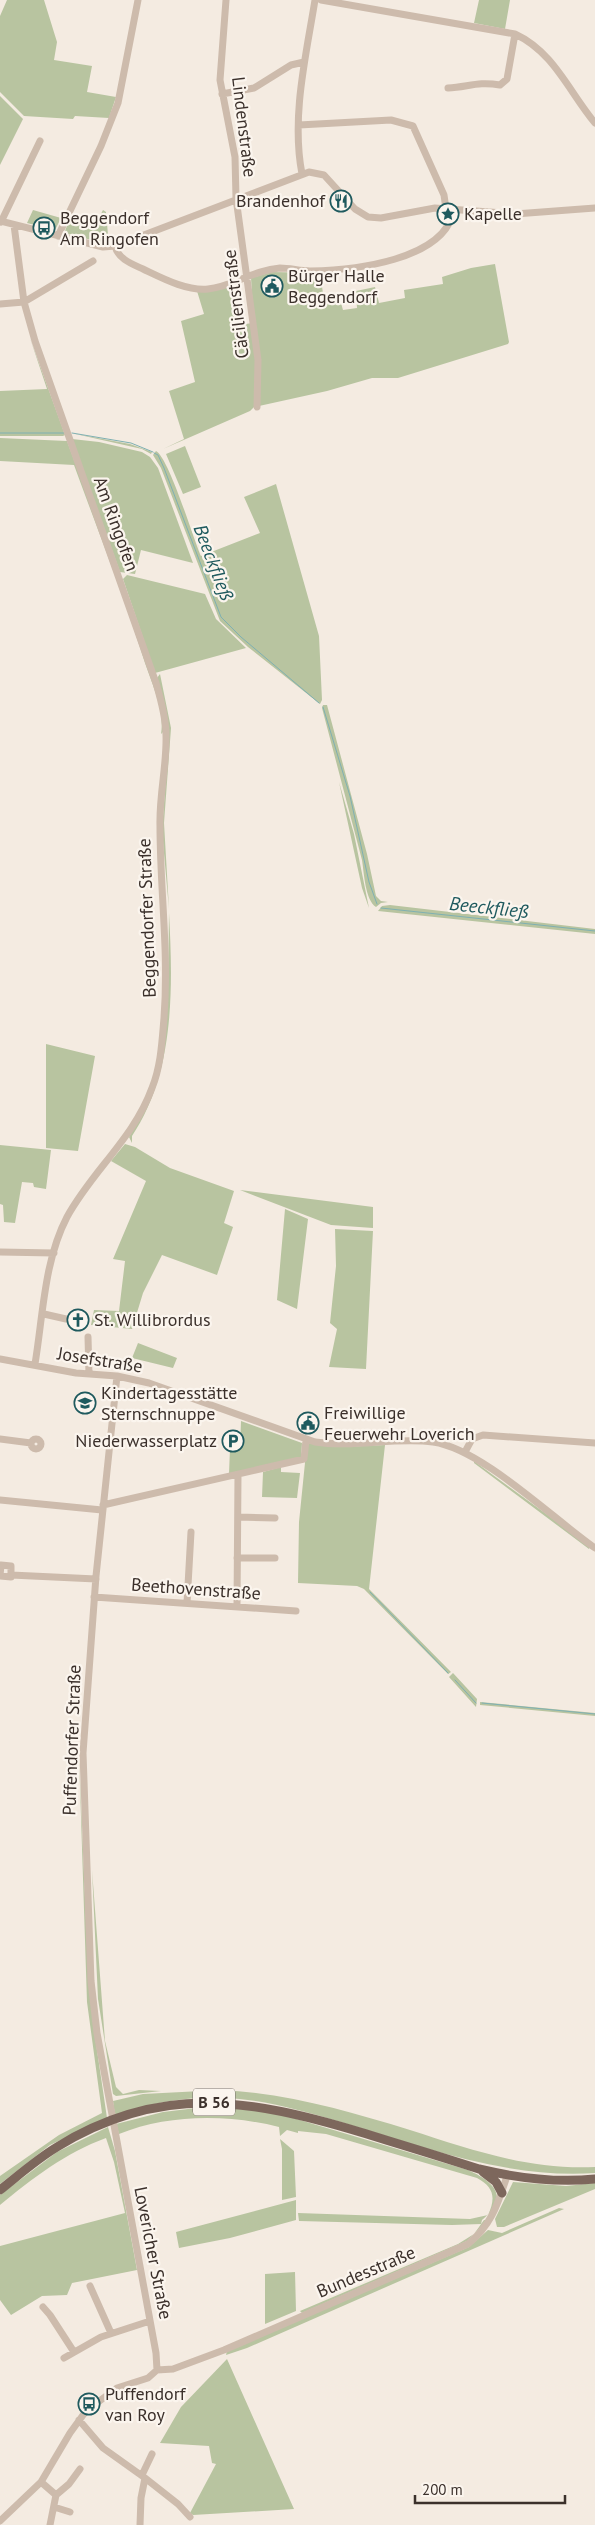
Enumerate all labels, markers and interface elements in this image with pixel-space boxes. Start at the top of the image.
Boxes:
street label: Lindenstraße [227,75,262,179]
place label: Brandenhof [236,189,326,212]
restaurant icon: Brandenhof [329,189,353,213]
place icon: Kapelle [436,202,460,226]
place label: Kapelle [464,202,522,225]
place label: Beggendorf Am Ringofen [60,206,159,250]
bus stop icon: Beggendorf Am Ringofen [32,216,56,240]
street label: Cäcilienstraße [217,248,254,360]
place label: Bürger Halle Beggendorf [288,264,385,308]
public building icon: Bürger Halle Beggendorf [260,274,284,298]
street label: Am Ringofen [89,473,144,574]
water label: Beeckfließ [189,521,240,604]
street label: Beggendorfer Straße [132,838,161,998]
water label: Beeckfließ [448,891,530,923]
church icon: St. Willibrordus [66,1308,90,1332]
place label: St. Willibrordus [94,1308,211,1331]
street label: Josefstraße [55,1341,144,1378]
place label: Kindertagesstätte Sternschnuppe [101,1381,237,1425]
school or university icon: Kindertagesstätte Sternschnuppe [73,1391,97,1415]
place label: Freiwillige Feuerwehr Loverich [324,1401,475,1445]
public building icon: Freiwillige Feuerwehr Loverich [296,1411,320,1435]
place label: Niederwasserplatz [75,1429,217,1452]
parking icon: Niederwasserplatz [221,1429,245,1453]
street label: Beethovenstraße [130,1572,262,1605]
street label: Puffendorfer Straße [57,1664,86,1816]
road number: B 56 [193,2088,235,2116]
street label: Lovericher Straße [129,2185,178,2321]
street label: Bundesstraße [313,2240,419,2303]
place label: Puffendorf van Roy [105,2382,187,2426]
bus stop icon: Puffendorf van Roy [77,2392,101,2416]
scale bar [415,2472,565,2504]
text: 200 m [422,2480,463,2499]

